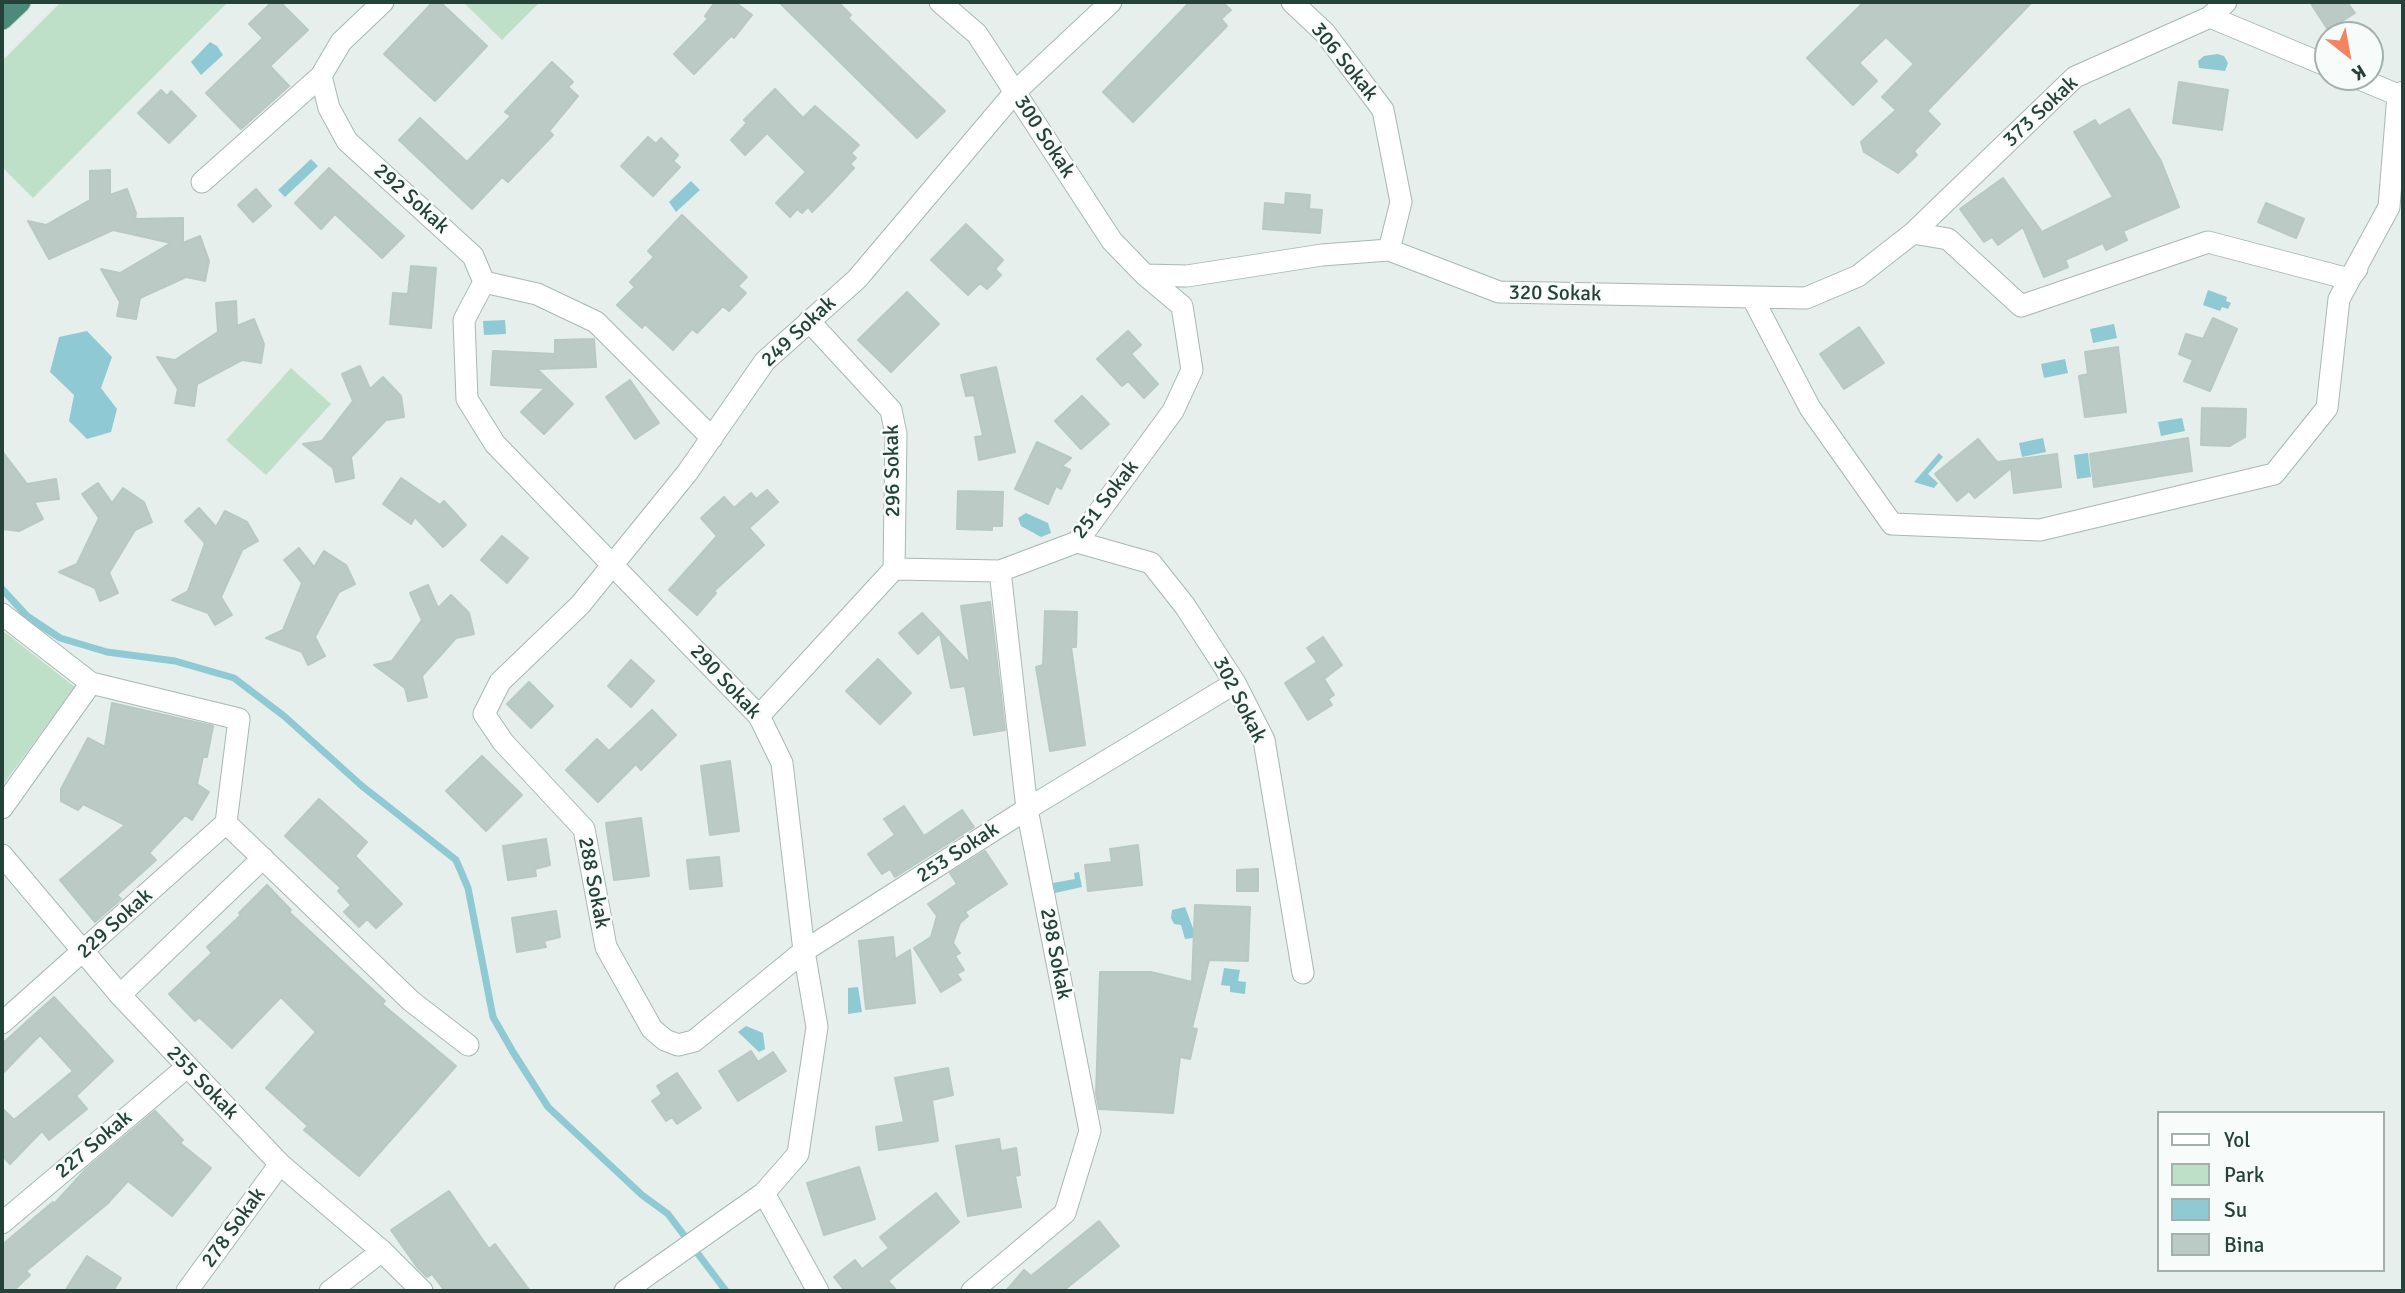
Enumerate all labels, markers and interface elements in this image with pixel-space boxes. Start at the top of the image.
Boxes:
street label: 306 Sokak [1305,18,1383,106]
north arrow [2314,21,2384,91]
text: K [2348,59,2370,86]
street label: 373 Sokak [1998,71,2084,153]
street label: 300 Sokak [1008,91,1080,183]
street label: 292 Sokak [368,159,454,239]
street label: 320 Sokak [1508,281,1602,307]
street label: 249 Sokak [756,291,842,373]
street label: 296 Sokak [880,424,906,518]
street label: 251 Sokak [1067,456,1145,544]
street label: 290 Sokak [684,639,766,725]
street label: 302 Sokak [1207,653,1271,747]
street label: 253 Sokak [912,817,1004,889]
street label: 288 Sokak [572,835,614,931]
street label: 229 Sokak [72,884,158,964]
street label: 298 Sokak [1034,906,1076,1002]
street label: 255 Sokak [161,1041,243,1125]
street label: 227 Sokak [50,1105,138,1185]
legend [2156,1111,2384,1272]
text: Yol [2224,1127,2250,1153]
text: Park [2224,1162,2264,1188]
street label: 278 Sokak [196,1183,272,1273]
text: Su [2224,1197,2247,1223]
text: Bina [2224,1232,2265,1258]

